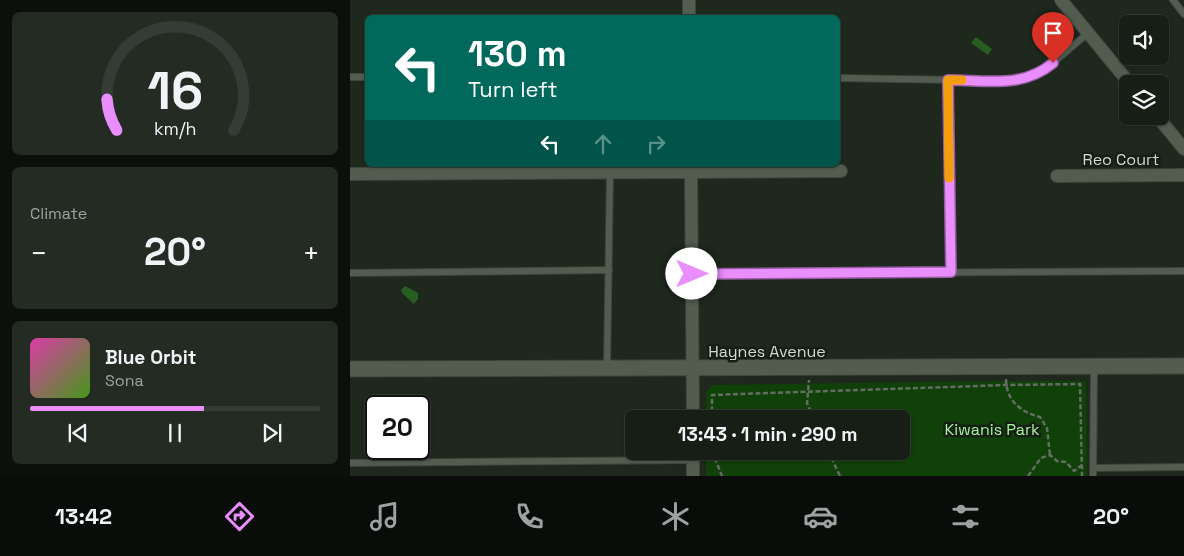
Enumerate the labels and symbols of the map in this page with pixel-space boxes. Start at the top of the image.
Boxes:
pin [1032,12,1074,63]
street label: Reo Court [1083,149,1159,170]
position arrow [665,247,717,299]
street label: Haynes Avenue [708,341,826,362]
speed limit sign: 20 [365,395,430,460]
park label: Kiwanis Park [944,419,1040,440]

